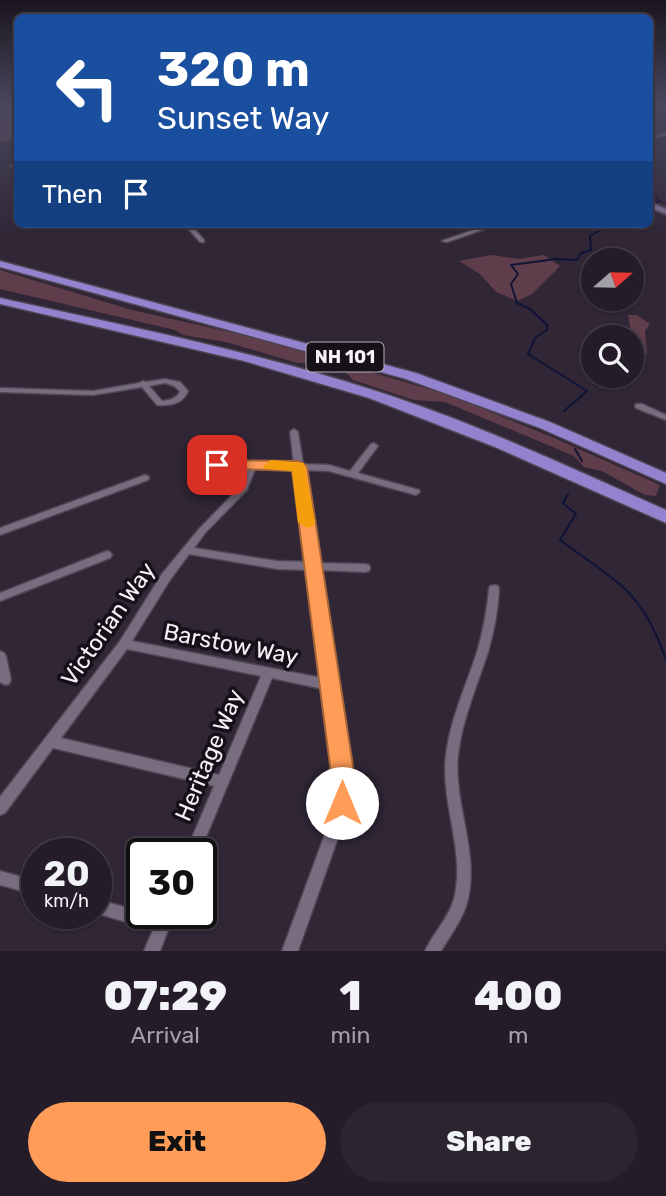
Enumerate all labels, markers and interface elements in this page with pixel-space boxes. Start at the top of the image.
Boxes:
text: 320 m [157,40,310,98]
icon: left [42,42,133,133]
text: Sunset Way [157,99,329,137]
icon: arrive [117,175,155,213]
text: Then [42,179,103,210]
north arrow [581,248,644,312]
map controls [581,248,644,388]
button: search [581,325,644,388]
road number: NH 101 [306,342,384,372]
pin [187,435,247,495]
icon: arrive [198,446,236,484]
street label: Victorian Way [55,556,161,691]
street label: Barstow Way [161,617,301,671]
street label: Heritage Way [169,685,249,825]
position arrow [305,766,379,840]
speed limit sign: 30 [126,838,217,929]
text: 20 [43,853,90,895]
text: km/h [44,890,89,912]
text: 07:29 [103,971,227,1021]
text: 1 [340,971,362,1021]
text: 400 [474,971,563,1021]
text: Arrival [131,1021,200,1049]
text: min [331,1021,371,1049]
text: m [508,1021,528,1049]
button: Exit [28,1102,326,1182]
button: Share [340,1102,638,1182]

